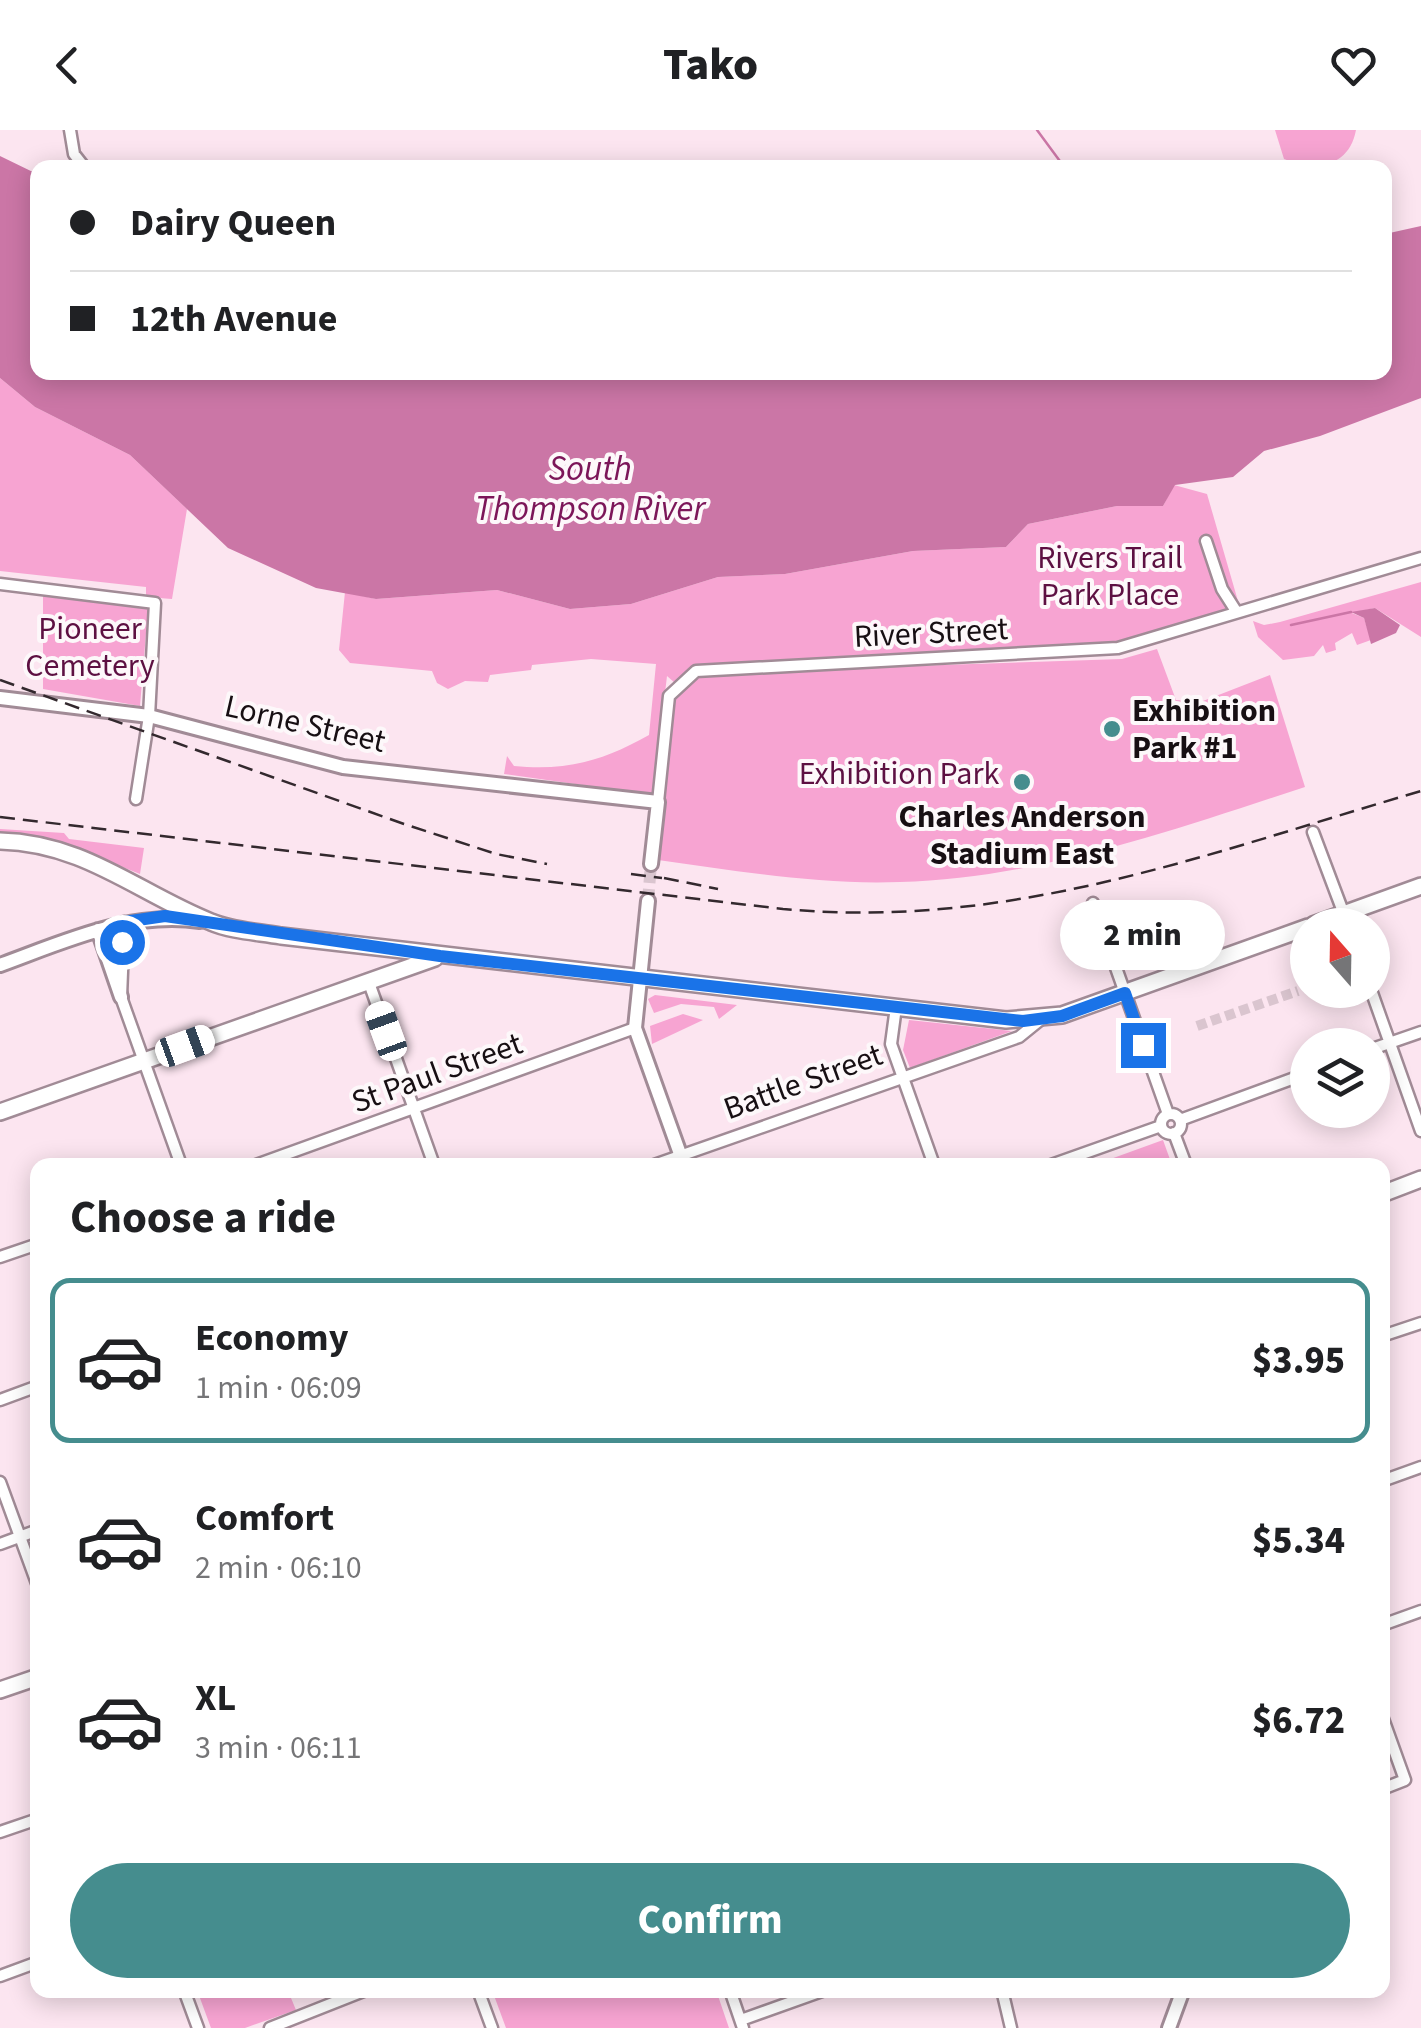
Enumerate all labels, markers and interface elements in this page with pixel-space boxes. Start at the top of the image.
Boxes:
text: Tako [663,33,758,97]
icon: back [40,38,95,93]
icon: heart [1326,38,1381,93]
text: Dairy Queen [130,196,336,250]
text: 12th Avenue [130,292,337,346]
water label: South Thompson River [475,444,707,534]
park label: Rivers Trail Park Place [1037,535,1183,618]
park label: Pioneer Cemetery [25,606,155,689]
street label: River Street [853,606,1010,660]
street label: Lorne Street [220,683,390,765]
place label: Exhibition Park #1 [1132,688,1276,771]
marker: Exhibition Park #1 [1101,718,1123,740]
park label: Exhibition Park [799,751,1000,797]
marker: Charles Anderson Stadium East [1011,771,1033,793]
place label: Charles Anderson Stadium East [898,794,1146,877]
callout: 2 min [1060,900,1226,970]
north arrow [1290,908,1390,1008]
map controls [1290,908,1390,1128]
text: 2 min [1103,912,1182,958]
route start [100,920,145,965]
car [362,998,410,1064]
street label: St Paul Street [345,1021,529,1125]
car [152,1022,218,1070]
route end [1121,1023,1166,1068]
button: layers [1290,1028,1390,1128]
street label: Battle Street [717,1032,889,1132]
text: Choose a ride [70,1186,336,1250]
text: Economy [195,1311,348,1365]
icon: car [75,1316,165,1406]
text: $3.95 [1252,1334,1345,1388]
text: 1 min · 06:09 [195,1365,362,1411]
text: Comfort [195,1491,334,1545]
icon: car [75,1496,165,1586]
text: $5.34 [1252,1514,1345,1568]
text: 2 min · 06:10 [195,1545,362,1591]
text: XL [195,1671,236,1725]
icon: car [75,1676,165,1766]
text: $6.72 [1252,1694,1345,1748]
text: 3 min · 06:11 [195,1725,362,1771]
button: Confirm [70,1863,1350,1978]

